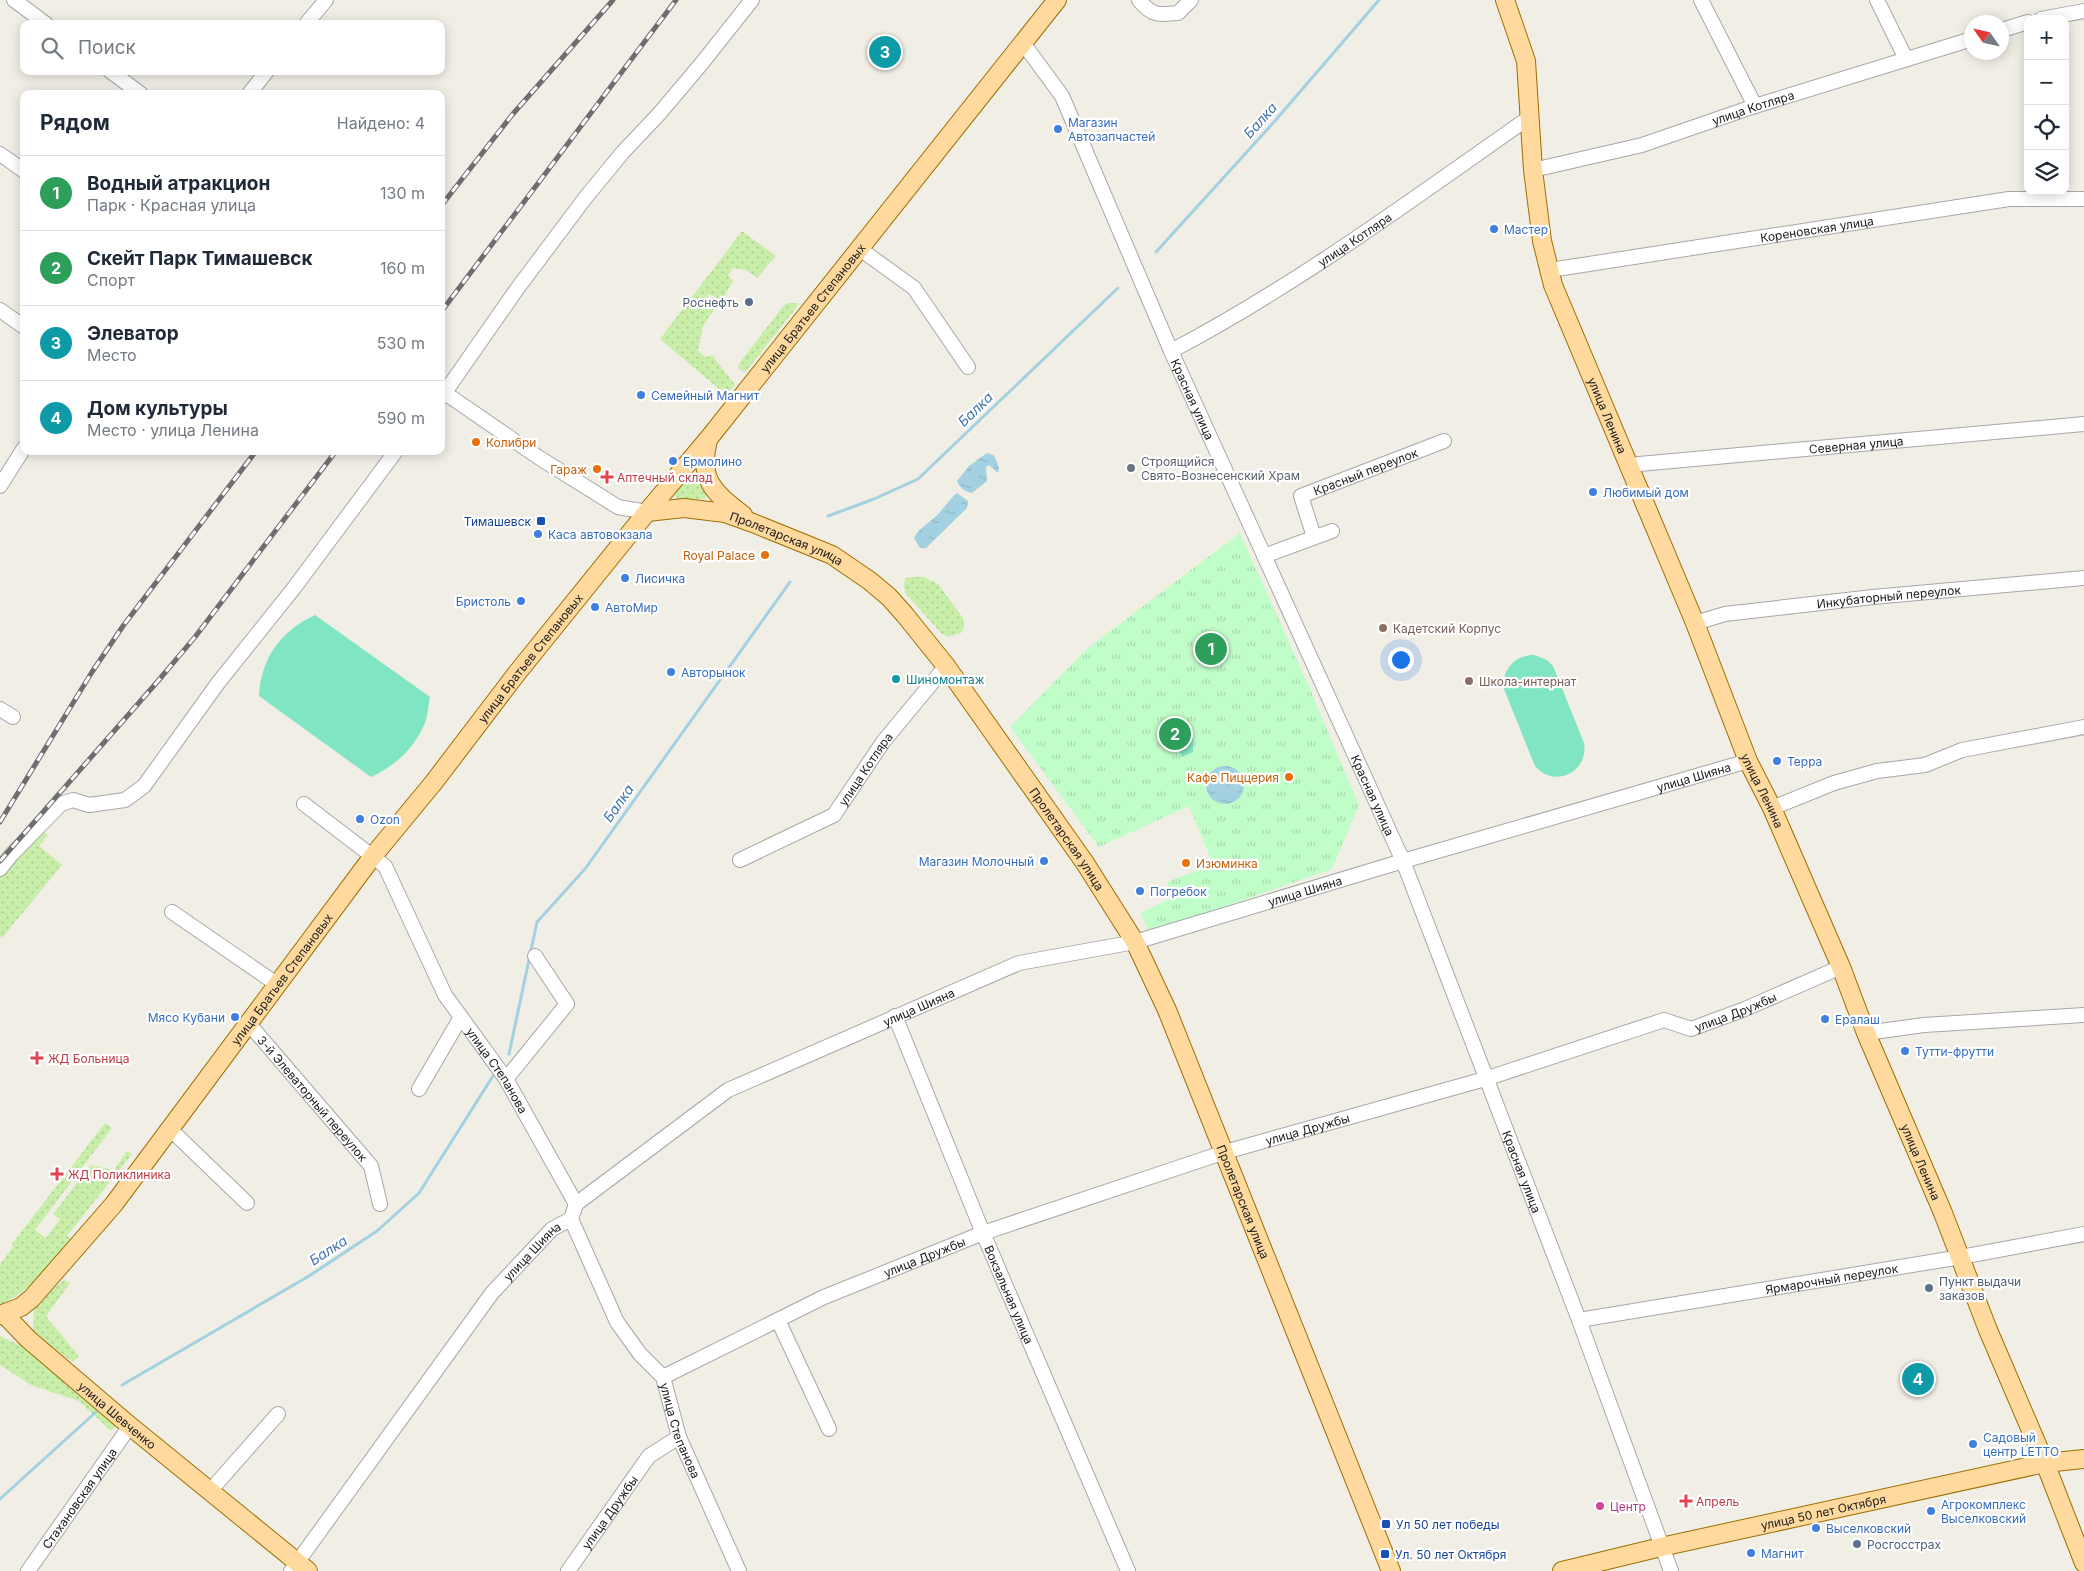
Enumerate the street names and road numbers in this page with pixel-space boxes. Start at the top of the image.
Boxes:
street label: улица Котляра [1710,87,1796,128]
street label: улица Котляра [1315,209,1394,269]
street label: Кореновская улица [1759,213,1875,245]
street label: улица Братьев Степановых [757,240,869,375]
street label: Красная улица [1168,356,1218,442]
street label: улица Ленина [1585,375,1630,456]
street label: Северная улица [1808,433,1904,456]
street label: Красный переулок [1311,444,1420,498]
street label: Пролетарская улица [728,508,846,568]
street label: Инкубаторный переулок [1816,582,1962,611]
street label: улица Братьев Степановых [474,590,586,726]
street label: улица Котляра [835,729,896,808]
street label: улица Ленина [1738,751,1787,830]
street label: Красная улица [1348,752,1398,838]
street label: улица Шияна [1655,759,1733,795]
street label: Пролетарская улица [1027,785,1108,893]
street label: улица Шияна [1266,872,1344,909]
street label: улица Братьев Степановых [228,910,336,1048]
street label: улица Шияна [880,985,957,1029]
street label: улица Дружбы [1692,989,1779,1035]
street label: улица Степанова [463,1024,531,1116]
street label: 3-й Элеваторный переулок [255,1032,371,1165]
street label: улица Дружбы [1264,1110,1351,1148]
street label: улица Ленина [1898,1121,1944,1202]
street label: Красная улица [1499,1128,1545,1215]
street label: Пролетарская улица [1214,1143,1273,1261]
street label: улица Шияна [500,1218,563,1284]
street label: улица Дружбы [881,1233,968,1280]
street label: Вокзальная улица [982,1243,1037,1346]
street label: Ярмарочный переулок [1764,1260,1899,1297]
street label: улица Шевченко [75,1378,159,1452]
street label: улица Степанова [657,1381,704,1481]
street label: Стахановская улица [39,1445,120,1552]
street label: улица Дружбы [578,1472,641,1552]
street label: улица 50 лет Октября [1759,1491,1887,1532]

